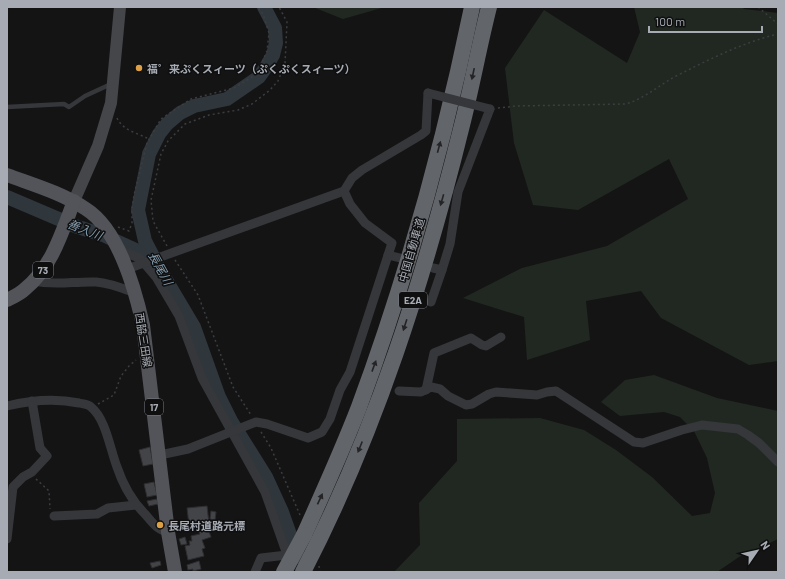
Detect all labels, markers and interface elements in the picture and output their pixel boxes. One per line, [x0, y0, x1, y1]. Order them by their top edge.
scale bar [649, 8, 762, 34]
text: 100 m [655, 14, 685, 28]
place label: 福゜来ぷくスィーツ（ぷくぷくスィーツ） [147, 62, 356, 75]
marker: 福゜来ぷくスィーツ（ぷくぷくスィーツ） [134, 63, 144, 73]
one-way arrow [470, 68, 476, 80]
one-way arrow [436, 141, 442, 153]
one-way arrow [439, 195, 445, 207]
water label: 善入川 [66, 216, 106, 243]
street label: 中国自動車道 [396, 216, 426, 284]
water label: 長尾川 [146, 249, 177, 289]
road number: 73 [33, 262, 53, 278]
road number: E2A [399, 292, 427, 308]
street label: 西脇三田線 [133, 312, 155, 368]
one-way arrow [402, 319, 408, 331]
one-way arrow [371, 359, 377, 371]
road number: 17 [145, 399, 163, 415]
one-way arrow [357, 441, 363, 453]
one-way arrow [317, 494, 323, 505]
place label: 長尾村道路元標 [168, 519, 245, 532]
marker: 長尾村道路元標 [155, 520, 165, 530]
north arrow [737, 531, 777, 571]
text: N [758, 538, 773, 552]

